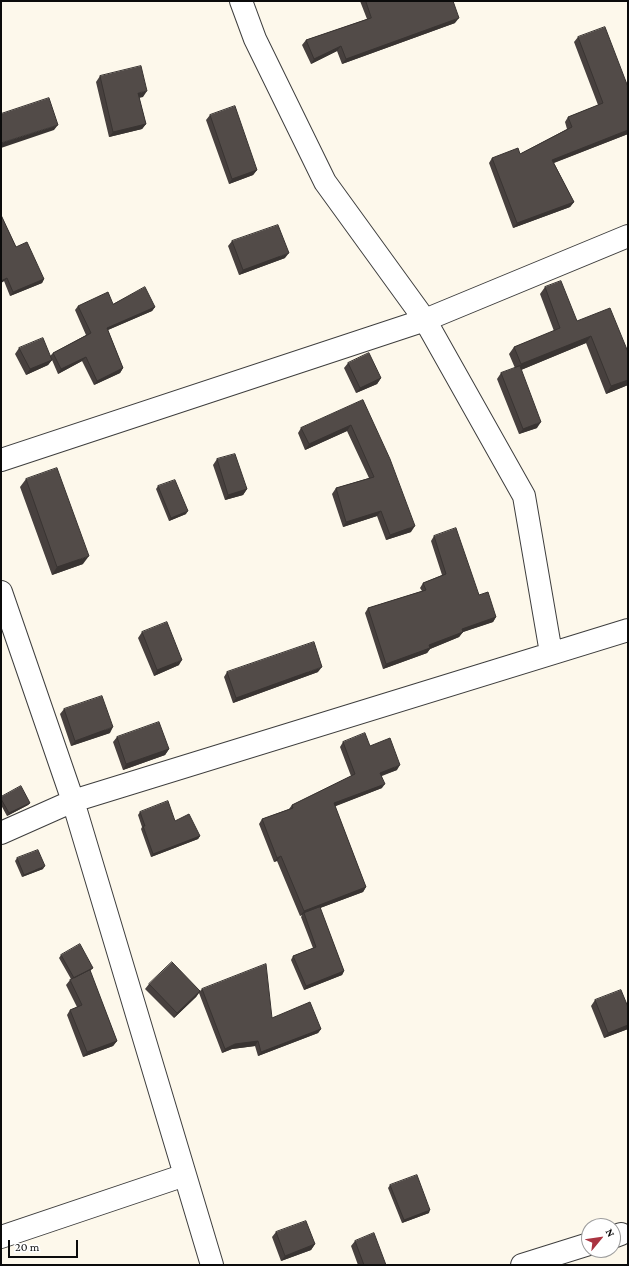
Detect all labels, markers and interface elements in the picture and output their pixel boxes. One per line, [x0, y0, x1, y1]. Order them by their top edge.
north arrow [581, 1218, 621, 1258]
text: N [604, 1226, 618, 1239]
scale bar [10, 1232, 80, 1258]
text: 20 m [15, 1240, 39, 1254]

